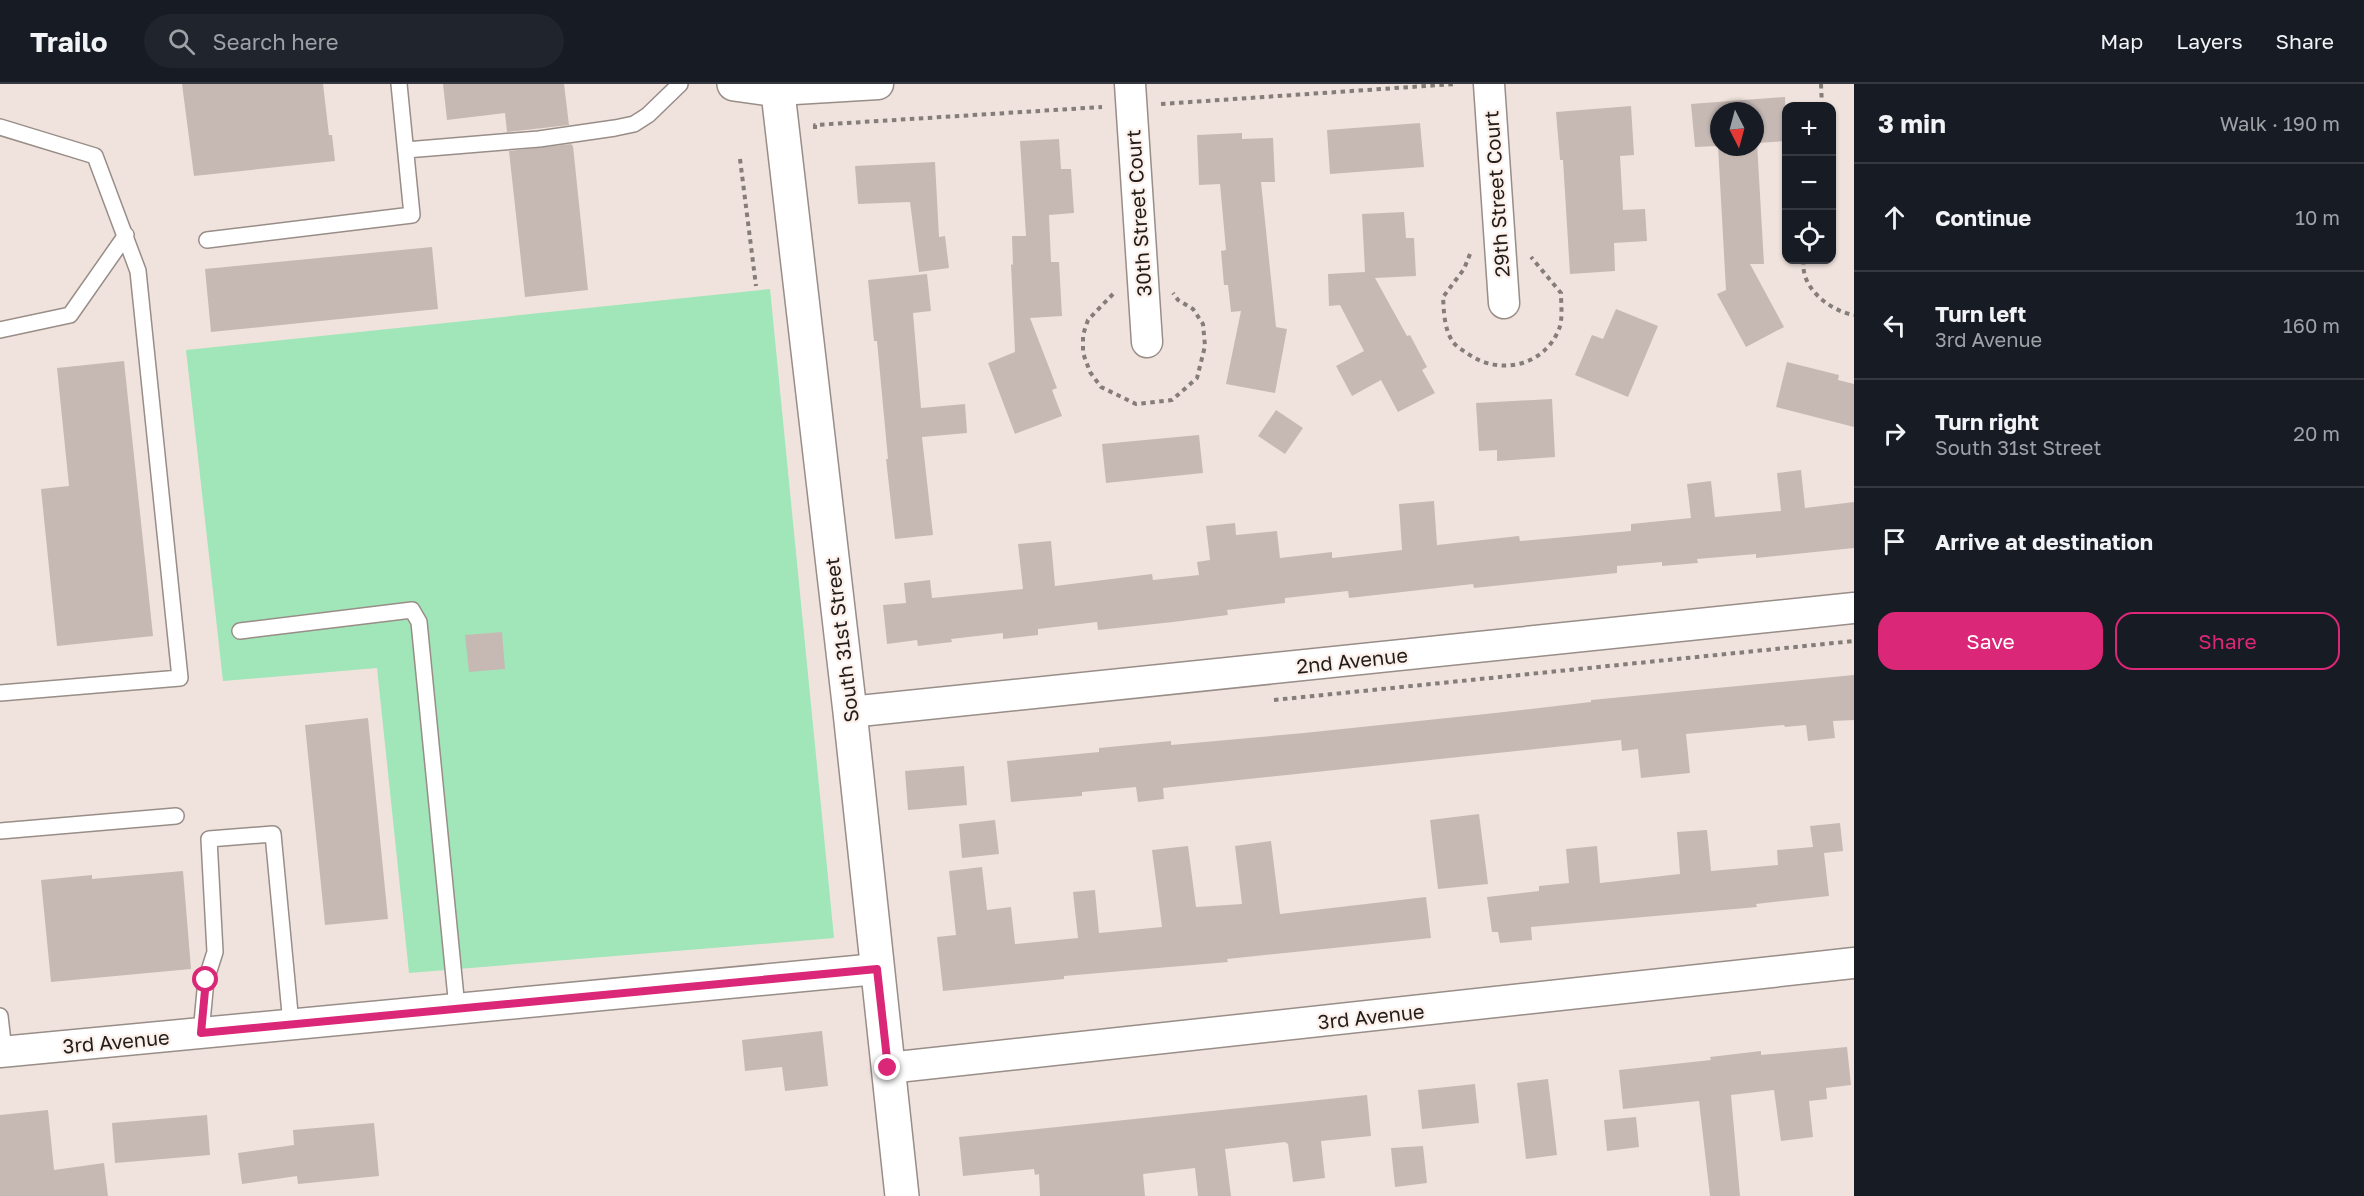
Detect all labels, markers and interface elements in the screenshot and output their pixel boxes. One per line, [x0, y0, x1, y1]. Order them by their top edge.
search box [144, 14, 564, 68]
text: Trailo [30, 25, 108, 58]
icon: search [165, 25, 198, 58]
text: Search here [213, 28, 339, 55]
text: Map [2100, 28, 2143, 54]
text: Layers [2176, 28, 2243, 54]
text: Share [2276, 28, 2334, 54]
north arrow [1710, 102, 1764, 156]
map controls [1782, 102, 1836, 264]
button: + [1782, 102, 1836, 156]
text: 3 min [1878, 108, 1946, 139]
street label: 29th Street Court [1478, 110, 1514, 278]
text: Walk · 190 m [2220, 111, 2340, 135]
street label: 30th Street Court [1120, 129, 1156, 297]
button: − [1782, 156, 1836, 210]
icon: ahead [1878, 201, 1911, 234]
text: Continue [1935, 204, 2031, 231]
text: 10 m [2295, 205, 2340, 229]
button: locate [1782, 210, 1836, 264]
text: Turn left [1935, 300, 2026, 327]
icon: left [1878, 309, 1911, 342]
text: 160 m [2283, 313, 2340, 337]
text: 3rd Avenue [1935, 327, 2042, 351]
text: Turn right [1935, 408, 2039, 435]
icon: right [1878, 417, 1911, 450]
text: 20 m [2293, 421, 2340, 445]
text: South 31st Street [1935, 435, 2101, 459]
icon: arrive [1878, 525, 1911, 558]
text: Arrive at destination [1935, 528, 2153, 555]
street label: South 31st Street [819, 556, 863, 724]
button: Save [1878, 612, 2103, 670]
button: Share [2115, 612, 2340, 670]
street label: 2nd Avenue [1295, 642, 1409, 678]
route start [192, 966, 218, 992]
street label: 3rd Avenue [1316, 998, 1426, 1034]
street label: 3rd Avenue [62, 1024, 170, 1058]
route end [874, 1054, 900, 1080]

